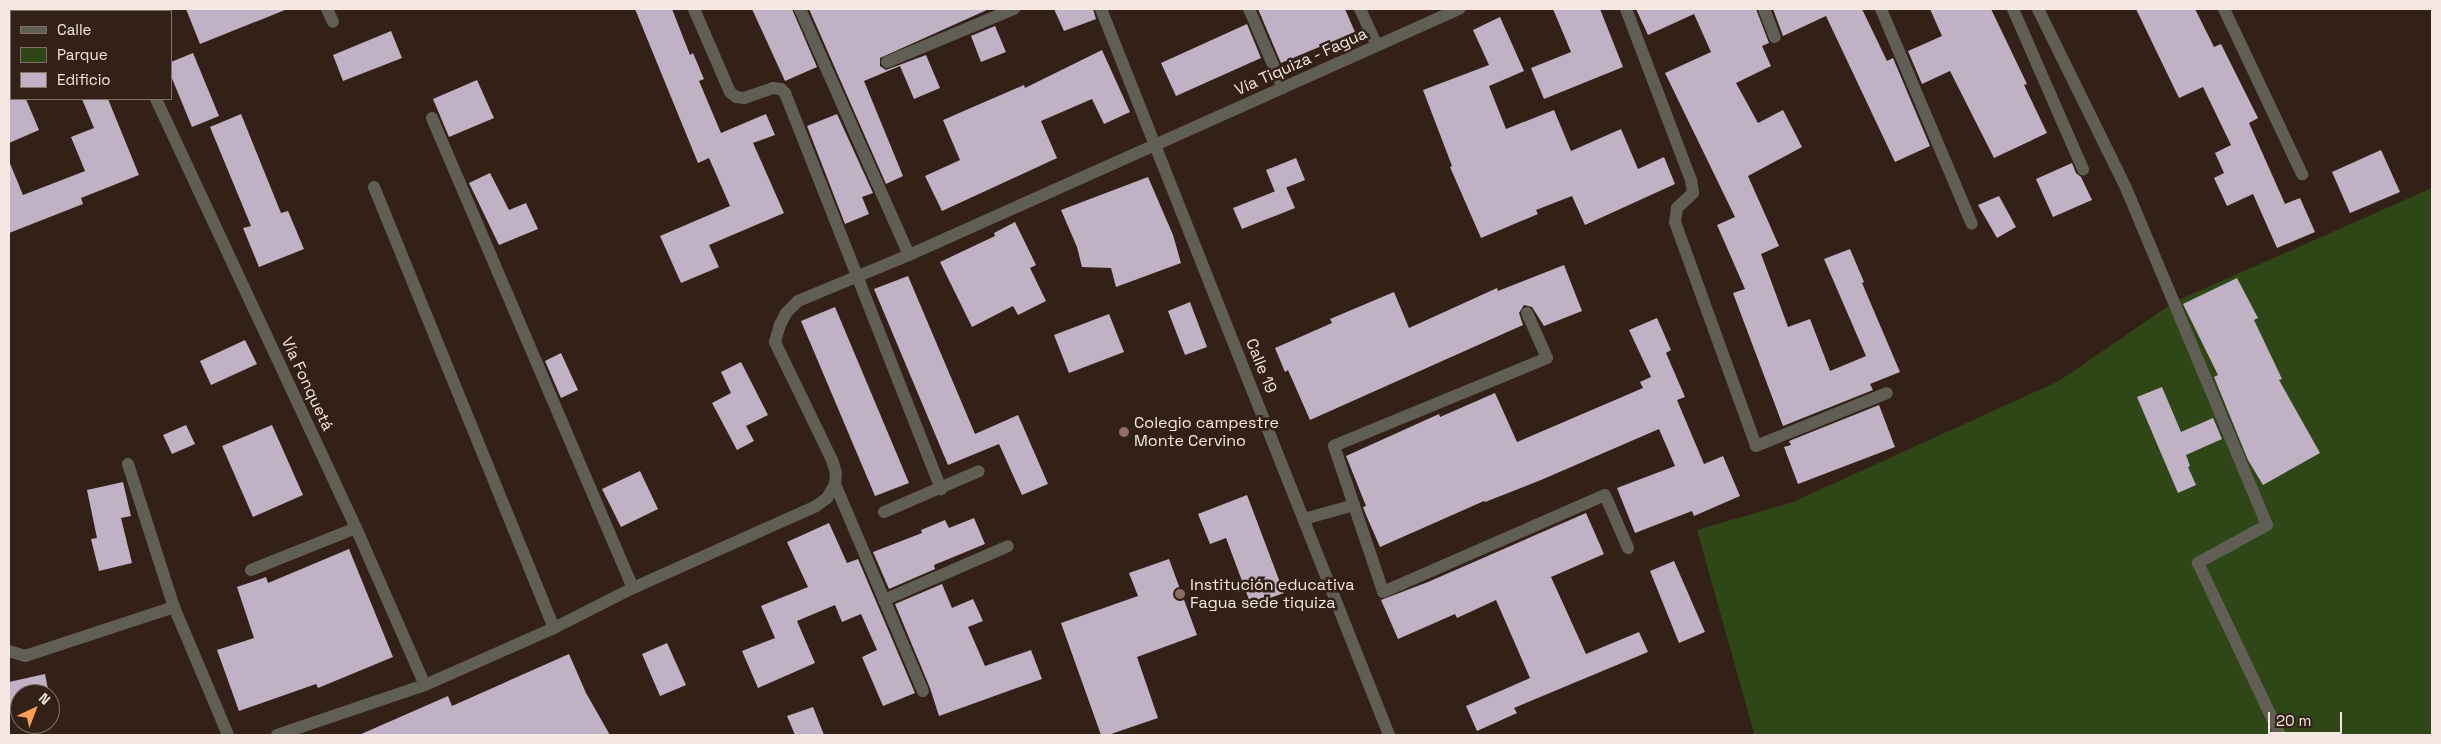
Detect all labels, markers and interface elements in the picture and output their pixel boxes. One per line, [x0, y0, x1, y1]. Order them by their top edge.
legend [10, 10, 172, 100]
text: Calle [57, 20, 92, 39]
street label: Vía Tiquiza - Fagua [1231, 24, 1371, 100]
text: Parque [57, 45, 108, 64]
text: Edificio [57, 70, 111, 89]
street label: Vía Fonquetá [277, 334, 337, 434]
street label: Calle 19 [1241, 336, 1281, 396]
place label: Colegio campestre Monte Cervino [1134, 413, 1279, 451]
marker: Colegio campestre Monte Cervino [1118, 426, 1130, 438]
place label: Institución educativa Fagua sede tiquiza [1190, 575, 1354, 613]
marker: Institución educativa Fagua sede tiquiza [1174, 588, 1186, 600]
north arrow [10, 684, 60, 734]
text: N [35, 689, 54, 709]
scale bar [2271, 702, 2345, 734]
text: 20 m [2276, 711, 2311, 730]

